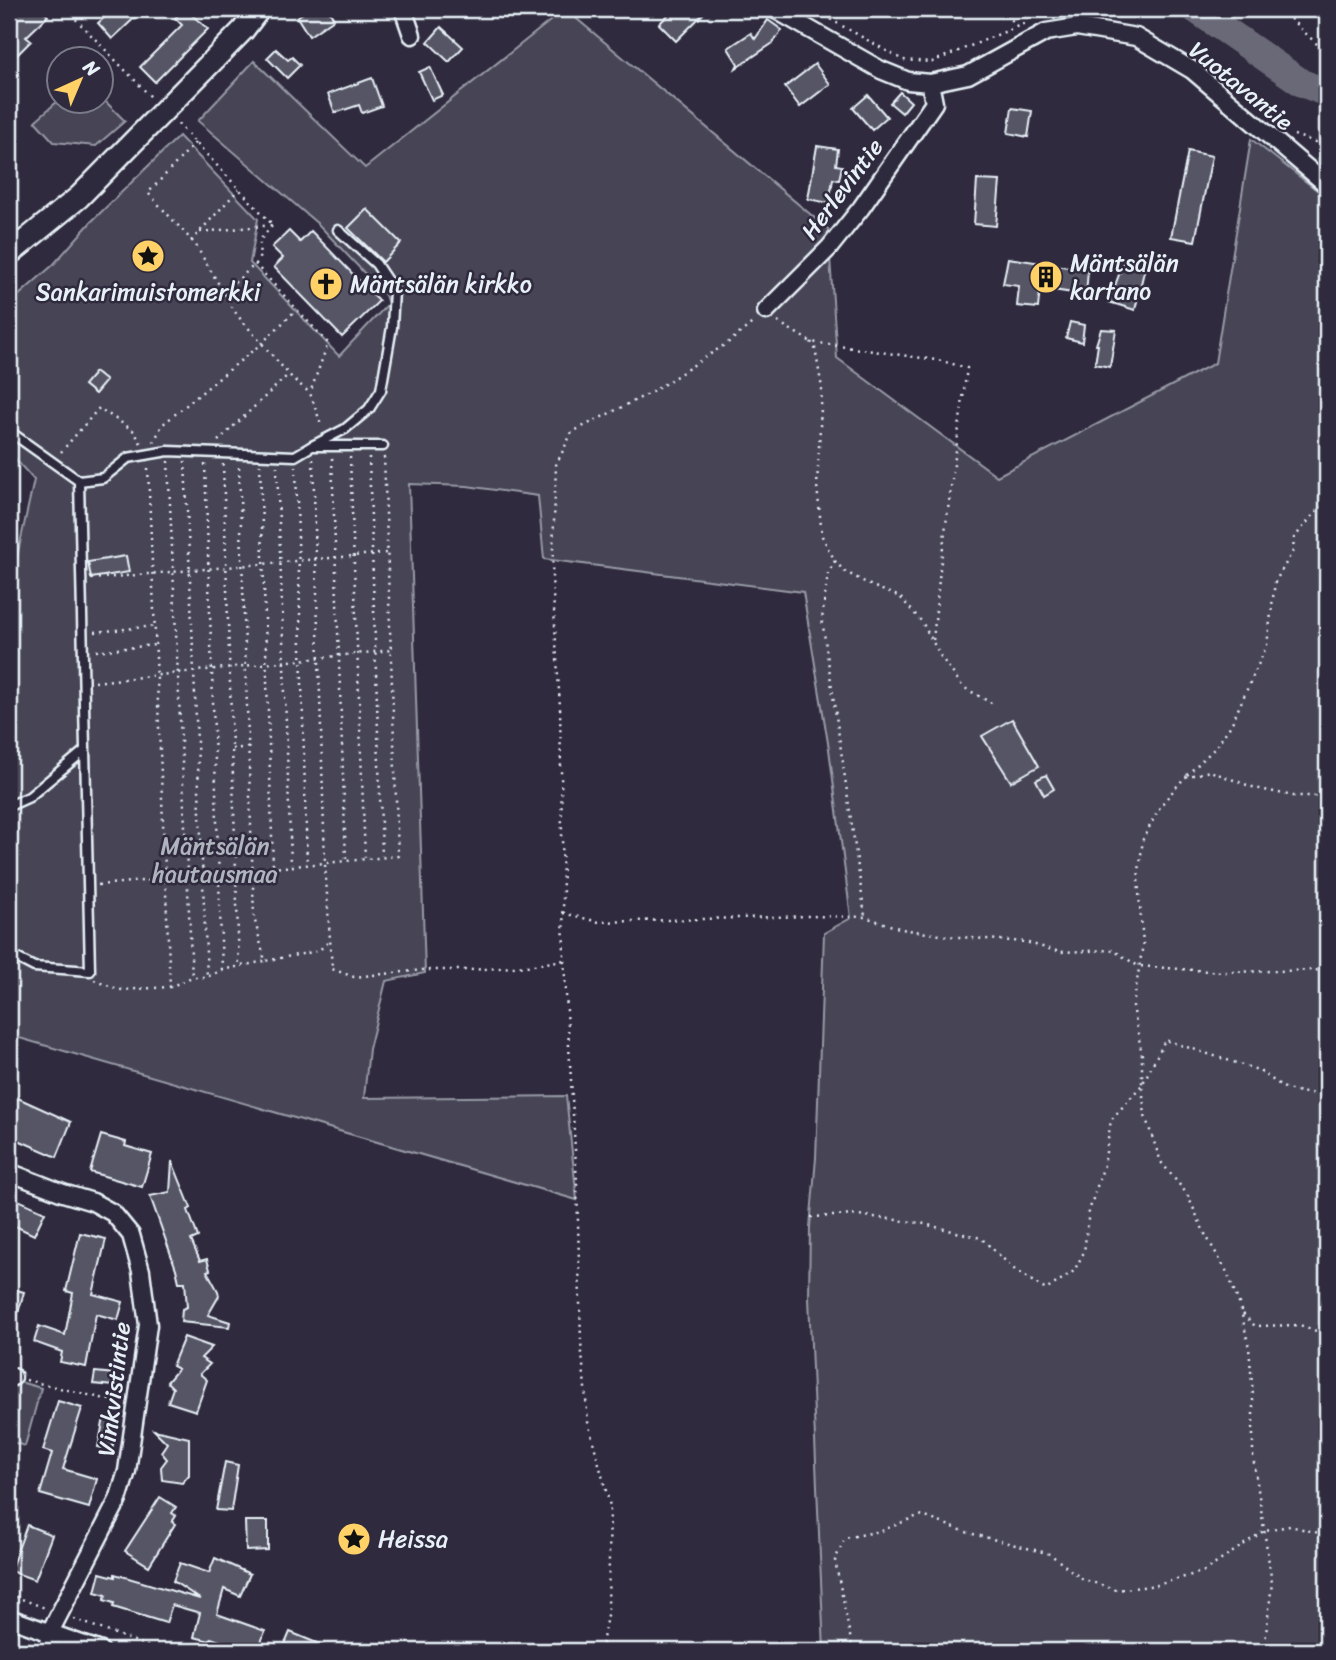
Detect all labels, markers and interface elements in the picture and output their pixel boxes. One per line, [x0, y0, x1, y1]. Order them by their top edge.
street label: Vuotavantie [1179, 30, 1303, 142]
north arrow [46, 46, 116, 116]
text: N [75, 51, 108, 85]
street label: Herlevintie [790, 129, 894, 249]
place icon: Sankarimuistomerkki [129, 237, 167, 275]
place label: Mäntsälän kartano [1070, 242, 1179, 312]
building icon: Mäntsälän kartano [1027, 258, 1065, 296]
place label: Mäntsälän kirkko [350, 263, 532, 305]
church icon: Mäntsälän kirkko [307, 265, 345, 303]
place label: Sankarimuistomerkki [36, 271, 262, 313]
park label: Mäntsälän hautausmaa [151, 825, 278, 895]
street label: Vinkvistintie [85, 1319, 143, 1459]
place label: Heissa [378, 1518, 448, 1560]
place icon: Heissa [335, 1520, 373, 1558]

